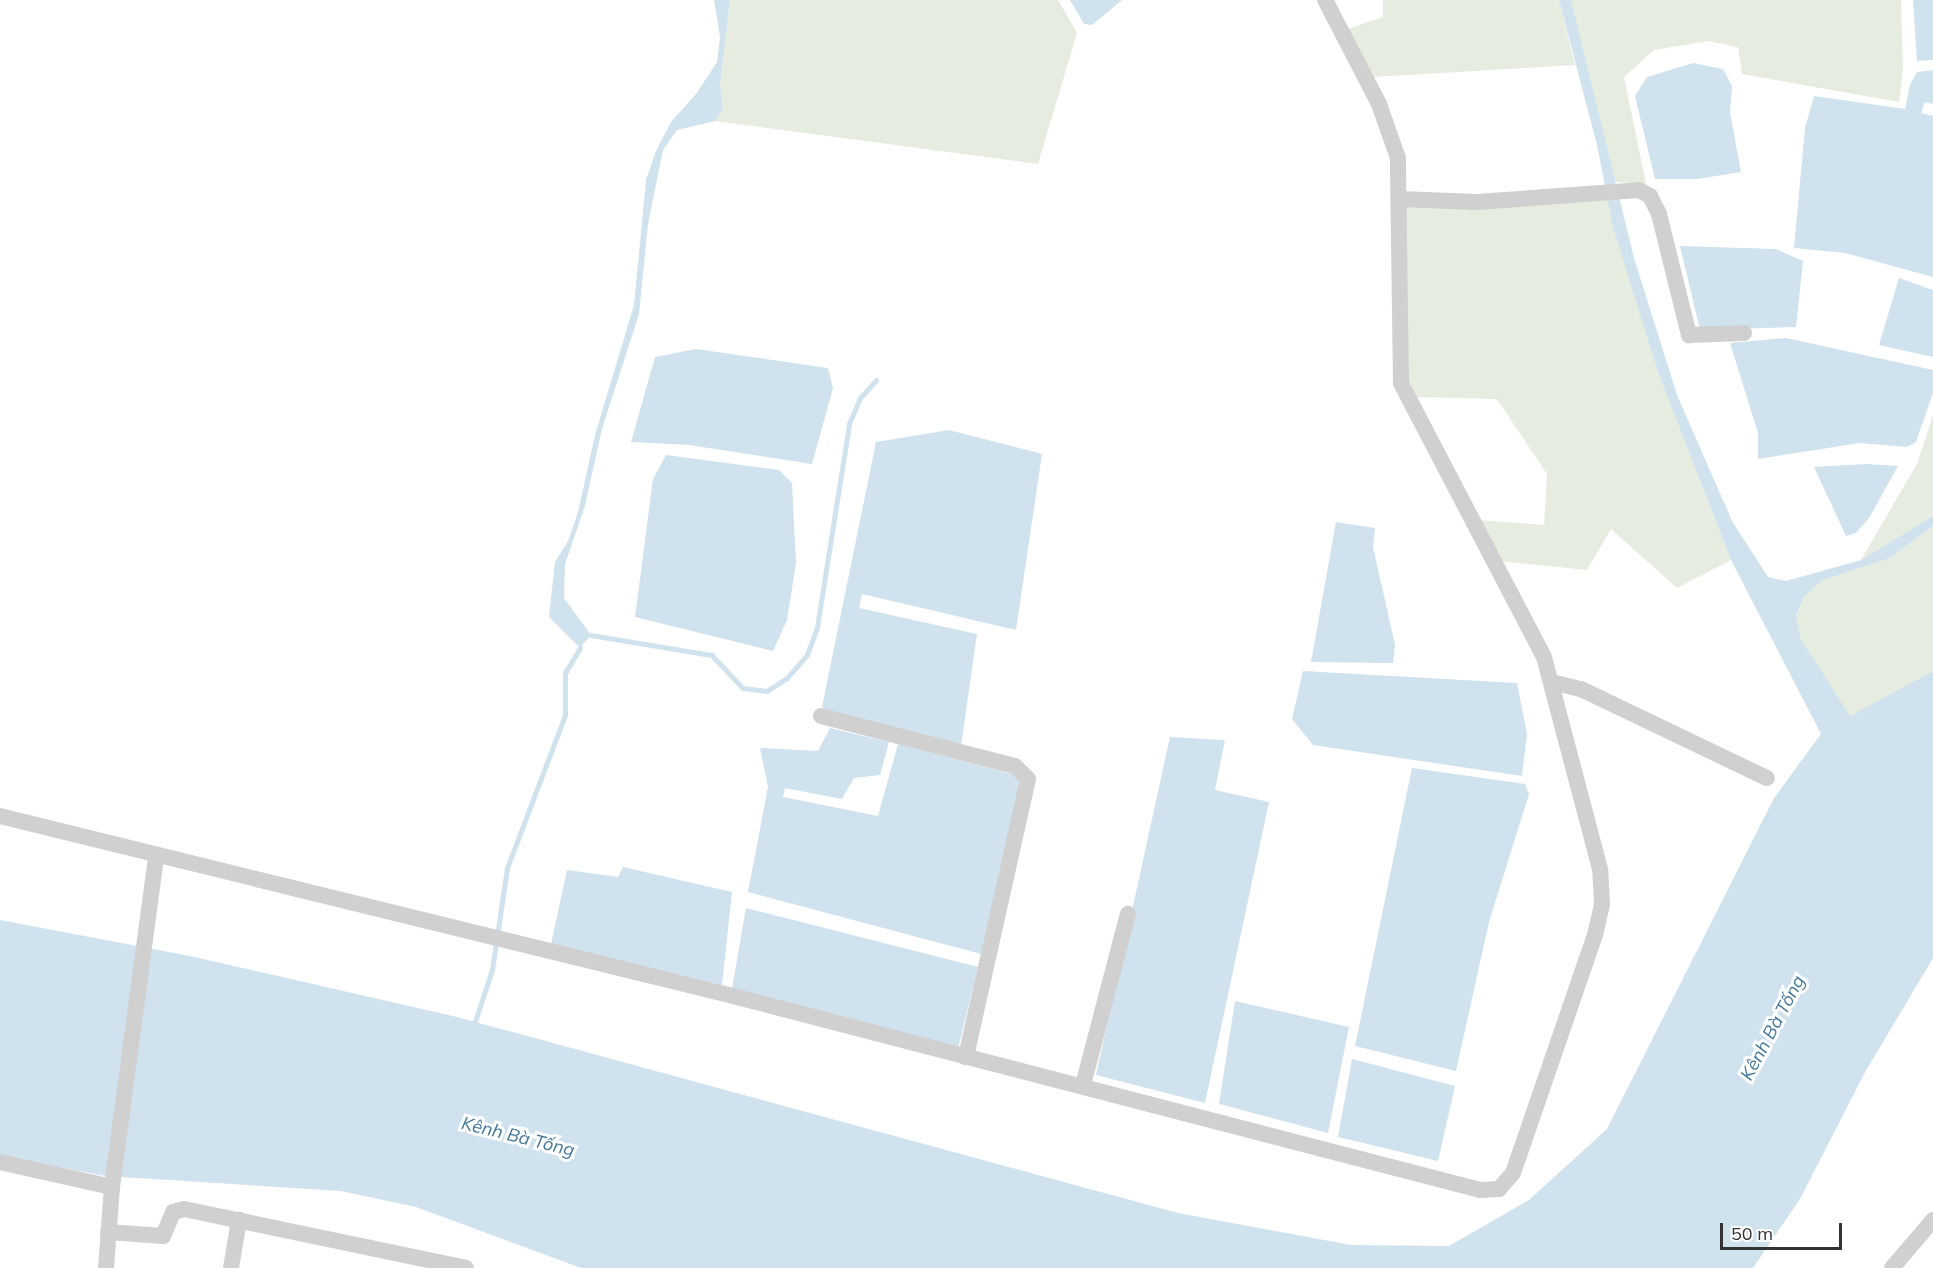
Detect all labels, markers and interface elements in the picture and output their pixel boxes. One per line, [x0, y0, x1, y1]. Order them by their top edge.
water label: Kênh Bà Tống [1736, 972, 1810, 1084]
water label: Kênh Bà Tống [459, 1113, 577, 1161]
scale bar [1723, 1211, 1844, 1249]
text: 50 m [1731, 1222, 1773, 1245]

